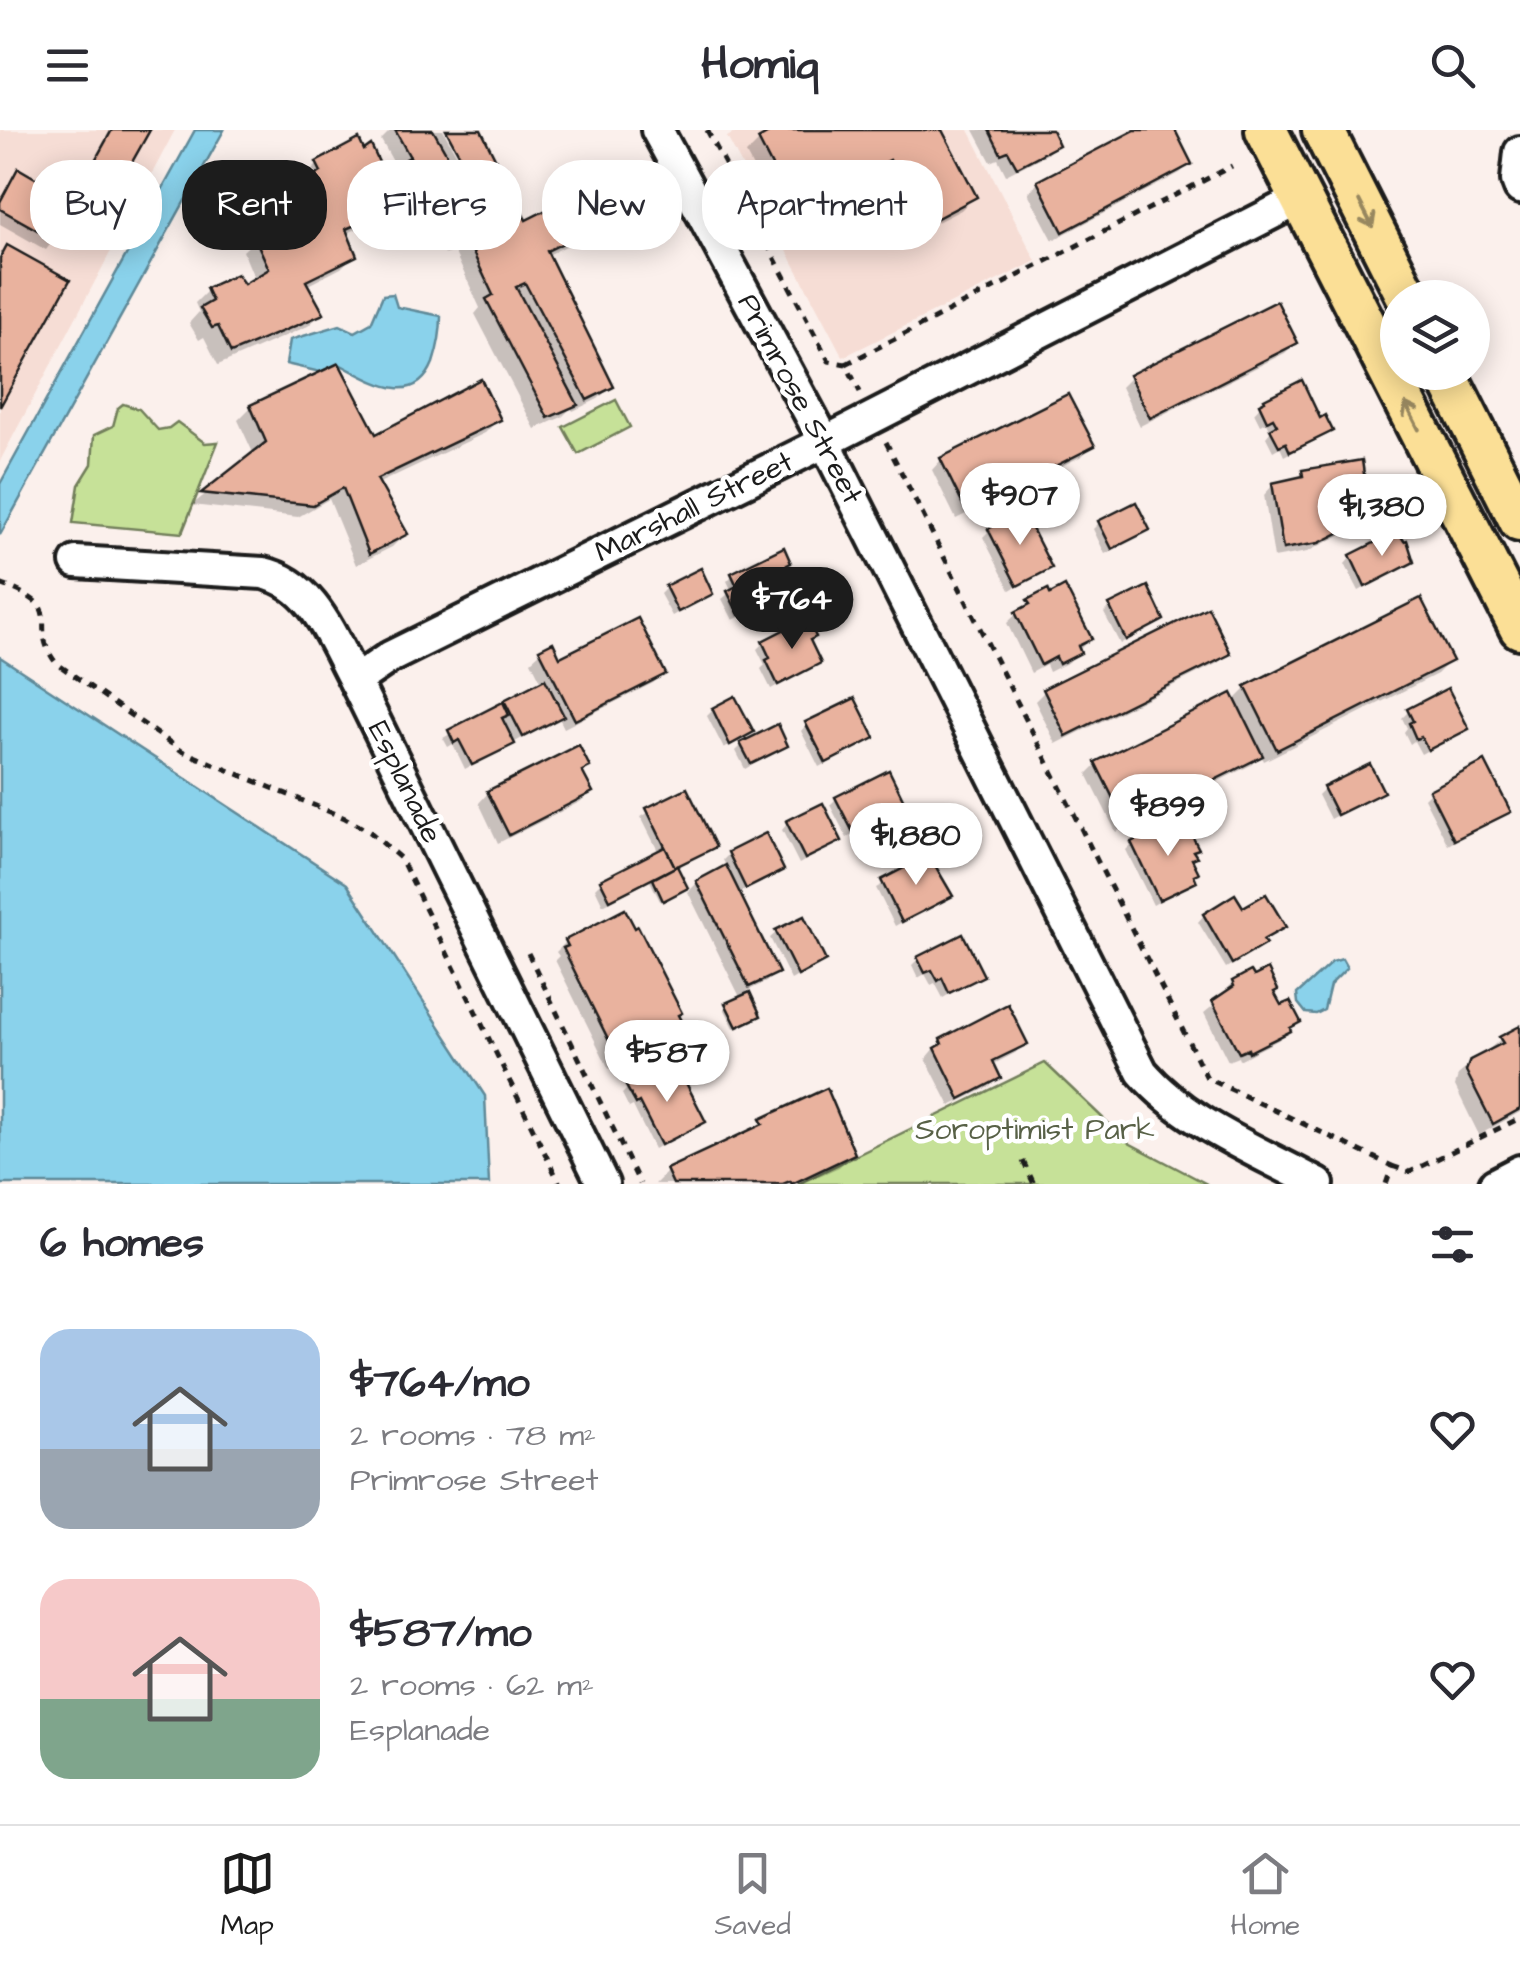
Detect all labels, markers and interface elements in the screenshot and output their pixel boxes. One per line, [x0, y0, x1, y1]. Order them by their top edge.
text: Homiq [701, 34, 819, 96]
icon: menu [40, 38, 95, 93]
icon: search [1425, 38, 1480, 93]
chip: Buy [30, 160, 162, 250]
chip: Rent [182, 160, 327, 250]
chip: Filters [347, 160, 522, 250]
chip: New [542, 160, 682, 250]
chip: Apartment [702, 160, 943, 250]
one-way arrow [1357, 198, 1376, 228]
map controls [1380, 280, 1490, 390]
button: layers [1380, 280, 1490, 390]
street label: Primrose Street [727, 286, 873, 512]
one-way arrow [1402, 402, 1421, 432]
street label: Marshall Street [588, 441, 800, 573]
pin: $907 [961, 463, 1079, 548]
text: $907 [982, 473, 1058, 518]
pin: $1,380 [1301, 474, 1463, 559]
text: $1,380 [1340, 484, 1424, 529]
pin: $764 [733, 567, 851, 652]
text: $764 [752, 577, 832, 622]
street label: Esplanade [357, 714, 453, 850]
pin: $899 [1109, 774, 1227, 859]
text: $899 [1131, 784, 1206, 829]
pin: $1,880 [835, 803, 997, 888]
text: $1,880 [871, 813, 961, 858]
pin: $587 [608, 1020, 726, 1105]
text: $587 [627, 1030, 707, 1075]
park label: Soroptimist Park [915, 1109, 1155, 1151]
text: 6 homes [40, 1215, 204, 1273]
icon: filters [1425, 1217, 1480, 1272]
text: $764/mo [350, 1355, 530, 1413]
icon: home [120, 1369, 240, 1489]
icon: heart [1425, 1402, 1480, 1457]
text: 2 rooms · 78 m² [350, 1413, 596, 1458]
text: Primrose Street [350, 1458, 598, 1503]
text: $587/mo [350, 1605, 532, 1663]
icon: home [120, 1619, 240, 1739]
icon: heart [1425, 1652, 1480, 1707]
text: 2 rooms · 62 m² [350, 1663, 594, 1708]
text: Esplanade [350, 1708, 490, 1753]
tab: Map [220, 1846, 275, 1945]
tab: Saved [715, 1846, 791, 1945]
tab: Home [1230, 1846, 1300, 1945]

